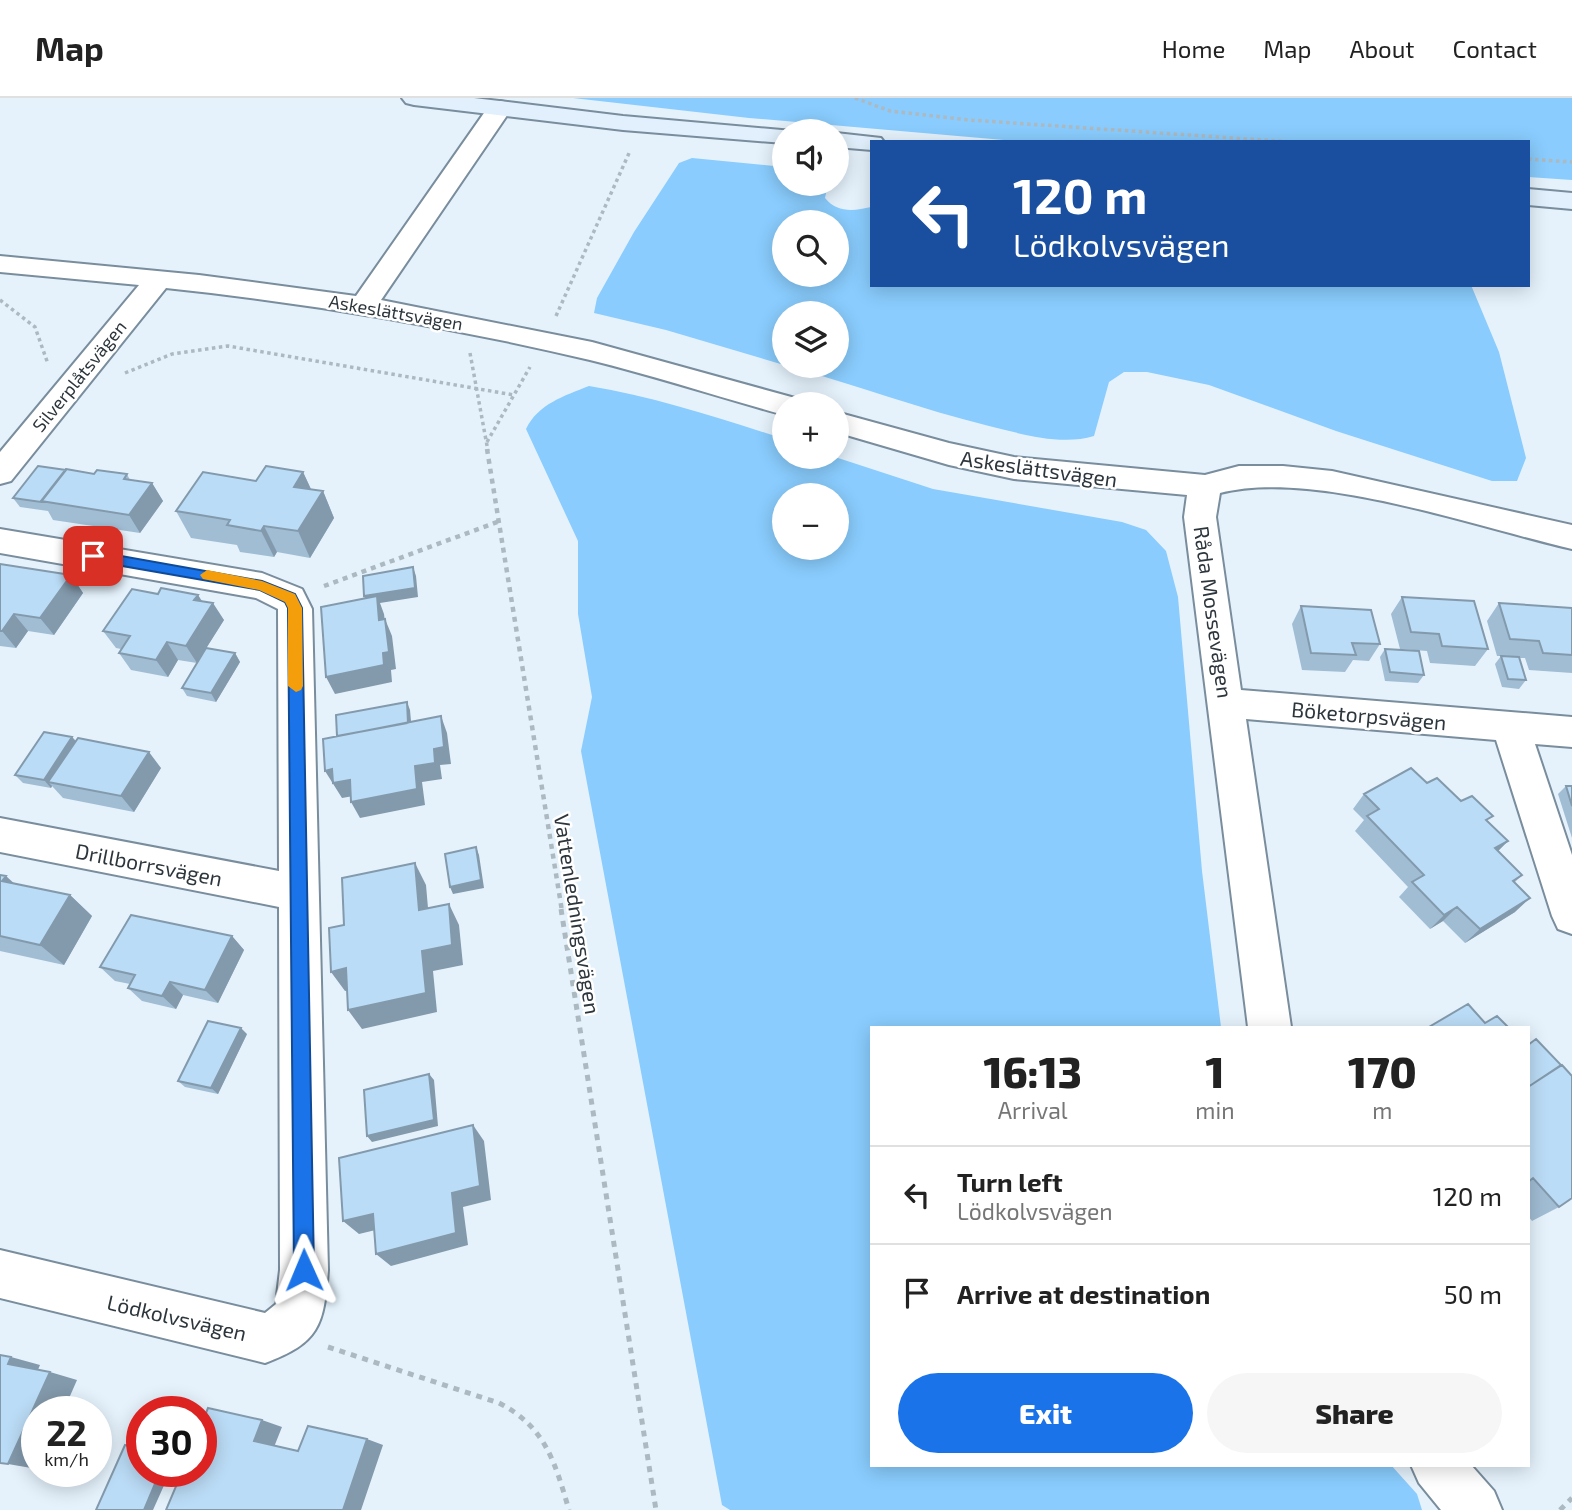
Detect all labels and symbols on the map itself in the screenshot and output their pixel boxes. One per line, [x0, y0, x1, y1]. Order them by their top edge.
street label: Askeslättsvägen [327, 289, 465, 335]
street label: Silverplåtsvägen [27, 316, 131, 436]
street label: Askeslättsvägen [959, 445, 1119, 491]
street label: Råda Mossevägen [1190, 524, 1238, 700]
pin [63, 526, 123, 586]
street label: Böketorpsvägen [1291, 696, 1447, 734]
street label: Vattenledningsvägen [550, 812, 606, 1016]
street label: Drillborrsvägen [73, 838, 225, 890]
position arrow [267, 1233, 341, 1307]
street label: Lödkolvsvägen [105, 1289, 249, 1345]
speed limit sign: 30 [126, 1396, 217, 1487]

